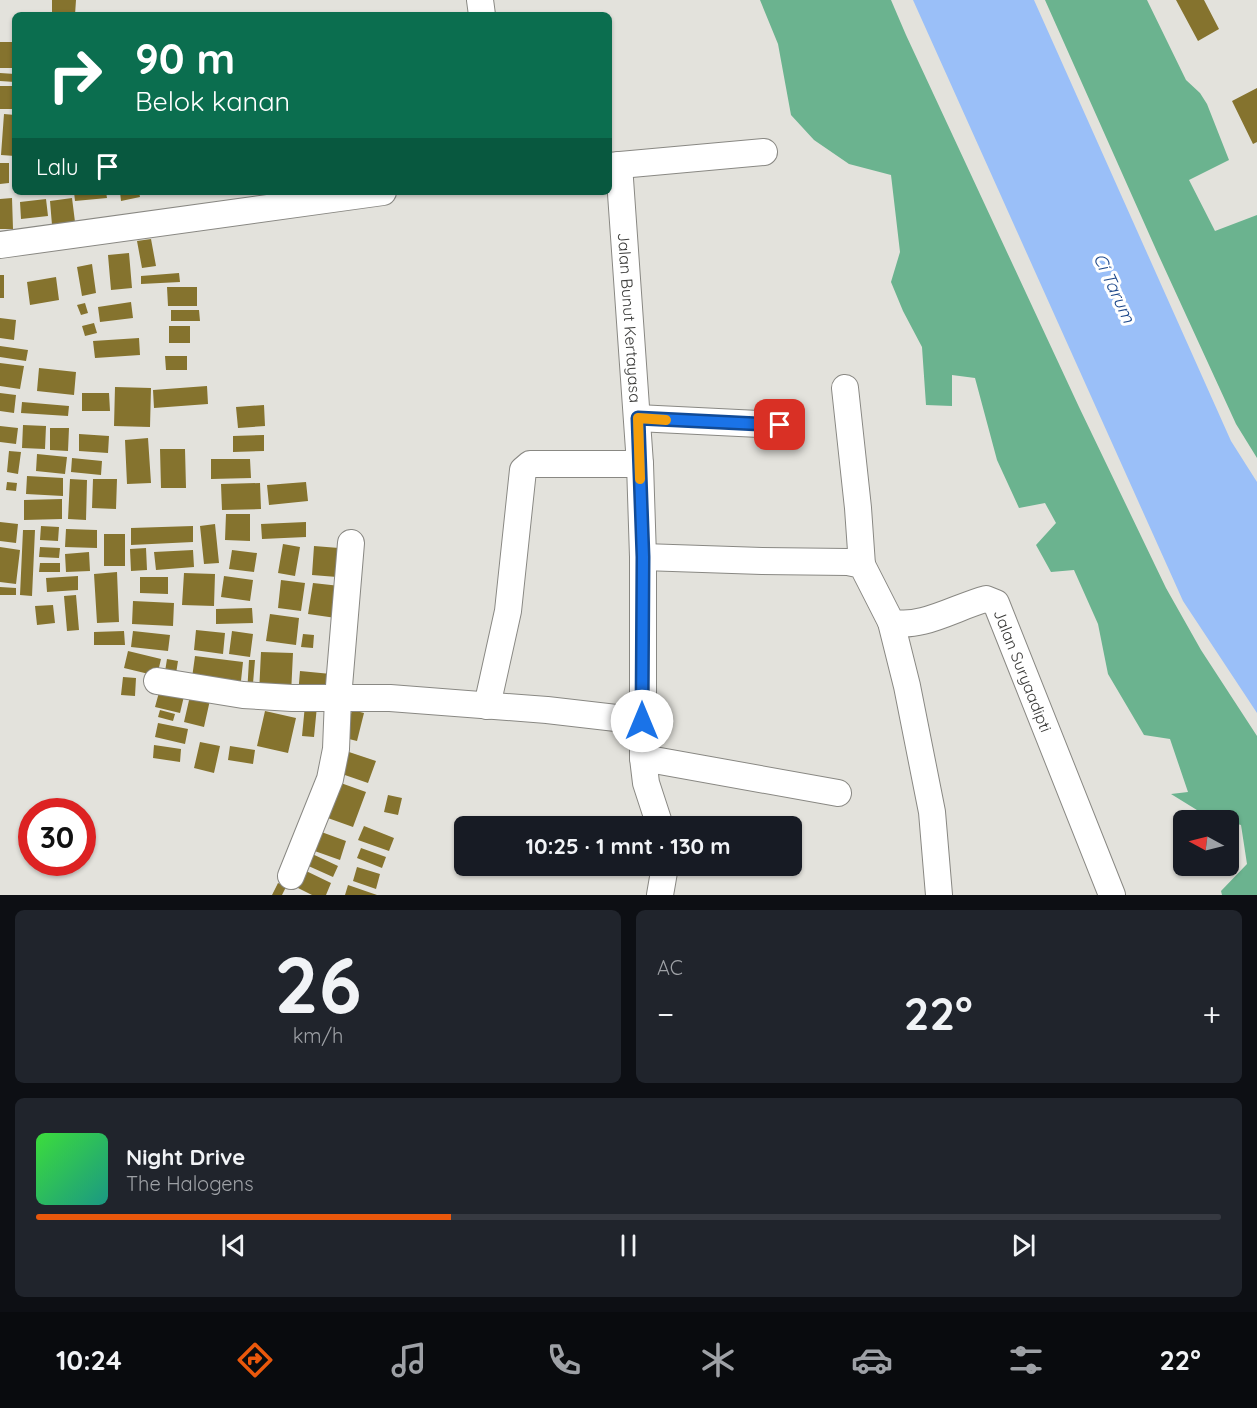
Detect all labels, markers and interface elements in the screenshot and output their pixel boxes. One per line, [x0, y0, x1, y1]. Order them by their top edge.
text: 90 m [135, 32, 235, 85]
icon: right [36, 36, 114, 114]
text: Belok kanan [135, 84, 290, 118]
icon: arrive [91, 150, 124, 183]
text: Lalu [36, 153, 79, 181]
street label: Jalan Bunut Kertayasa [614, 232, 646, 403]
water label: Ci Tarum [1088, 249, 1141, 327]
pin [754, 399, 805, 450]
icon: arrive [763, 408, 796, 441]
street label: Jalan Suryaadipti [989, 606, 1056, 735]
position arrow [610, 689, 674, 753]
speed limit sign: 30 [18, 798, 96, 876]
north arrow [1173, 810, 1239, 876]
map controls [1173, 810, 1239, 876]
text: 10:25 · 1 mnt · 130 m [525, 832, 731, 860]
text: 26 [274, 935, 362, 1033]
text: AC [657, 955, 683, 980]
text: 22° [904, 985, 973, 1041]
text: − [657, 993, 674, 1034]
text: + [1202, 993, 1221, 1034]
text: km/h [293, 1023, 343, 1048]
text: Night Drive [126, 1143, 245, 1171]
text: The Halogens [126, 1171, 254, 1196]
icon: previous [217, 1229, 250, 1262]
icon: pause [612, 1229, 645, 1262]
icon: next [1007, 1229, 1040, 1262]
icon: directions [234, 1339, 276, 1381]
icon: music [388, 1339, 430, 1381]
icon: phone [543, 1339, 585, 1381]
icon: climate [697, 1339, 739, 1381]
icon: car [851, 1339, 893, 1381]
icon: filters [1005, 1339, 1047, 1381]
text: 10:24 [56, 1343, 122, 1377]
text: 22° [1159, 1343, 1201, 1377]

